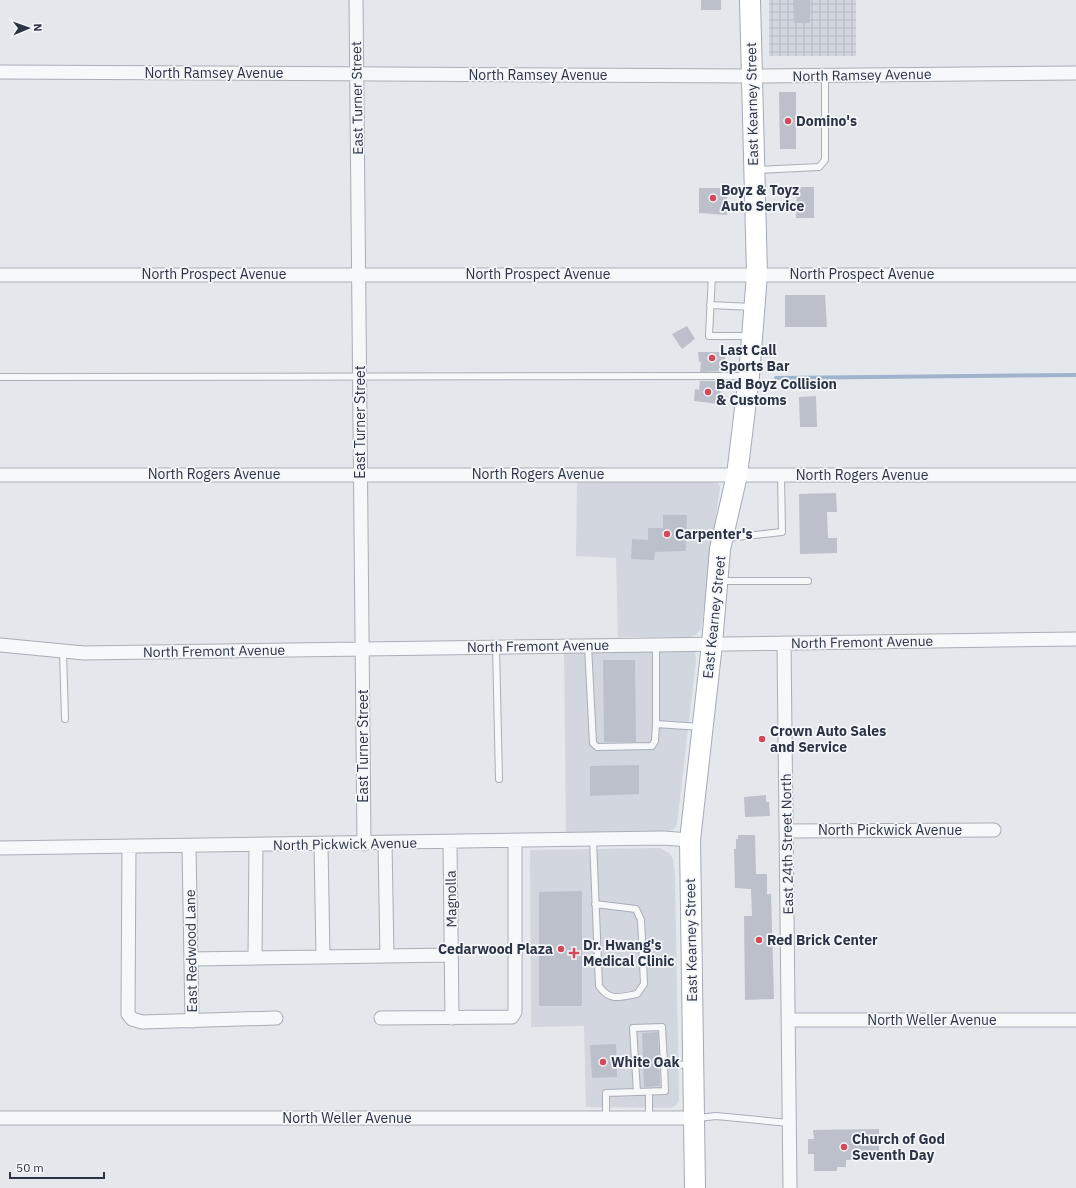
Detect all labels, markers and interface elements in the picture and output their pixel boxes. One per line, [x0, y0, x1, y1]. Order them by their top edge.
north arrow [8, 8, 48, 48]
text: N [31, 23, 45, 32]
street label: East Turner Street [347, 41, 367, 155]
street label: East Kearney Street [742, 42, 762, 166]
street label: North Ramsey Avenue [144, 64, 284, 82]
street label: North Ramsey Avenue [792, 65, 932, 85]
street label: North Ramsey Avenue [468, 66, 608, 84]
place label: Domino's [796, 112, 857, 130]
marker: Domino's [783, 116, 793, 126]
place label: Boyz & Toyz Auto Service [721, 181, 805, 215]
marker: Boyz & Toyz Auto Service [708, 193, 718, 203]
street label: North Prospect Avenue [142, 265, 287, 283]
street label: North Prospect Avenue [466, 265, 611, 283]
street label: North Prospect Avenue [790, 265, 935, 283]
place label: Last Call Sports Bar [720, 341, 790, 375]
marker: Last Call Sports Bar [707, 353, 717, 363]
street label: East Turner Street [351, 365, 369, 479]
place label: Bad Boyz Collision & Customs [716, 375, 837, 409]
marker: Bad Boyz Collision & Customs [703, 387, 713, 397]
street label: North Rogers Avenue [148, 465, 281, 483]
street label: North Rogers Avenue [472, 465, 605, 483]
street label: North Rogers Avenue [796, 466, 929, 484]
place label: Carpenter's [675, 525, 753, 543]
marker: Carpenter's [662, 529, 672, 539]
street label: East Kearney Street [699, 554, 729, 679]
street label: North Fremont Avenue [791, 632, 934, 652]
street label: North Fremont Avenue [467, 636, 610, 656]
street label: North Fremont Avenue [143, 641, 286, 661]
street label: East Turner Street [354, 689, 372, 803]
place label: Crown Auto Sales and Service [770, 722, 886, 756]
marker: Crown Auto Sales and Service [757, 734, 767, 744]
street label: East 24th Street North [777, 773, 797, 915]
street label: North Pickwick Avenue [818, 821, 962, 839]
street label: North Pickwick Avenue [273, 834, 418, 854]
street label: Magnolla [441, 870, 460, 928]
street label: East Kearney Street [681, 878, 701, 1002]
street label: East Redwood Lane [181, 889, 201, 1013]
place label: Red Brick Center [767, 931, 878, 949]
marker: Red Brick Center [754, 935, 764, 945]
place label: Dr. Hwang's Medical Clinic [583, 936, 675, 970]
place label: Cedarwood Plaza [438, 940, 553, 958]
marker: Cedarwood Plaza [556, 944, 566, 954]
marker: Dr. Hwang's Medical Clinic [568, 947, 580, 959]
street label: North Weller Avenue [867, 1011, 997, 1029]
place label: White Oak [611, 1053, 680, 1071]
marker: White Oak [598, 1057, 608, 1067]
street label: North Weller Avenue [282, 1109, 412, 1127]
place label: Church of God Seventh Day [852, 1130, 945, 1164]
marker: Church of God Seventh Day [839, 1142, 849, 1152]
scale bar [10, 1154, 104, 1180]
text: 50 m [16, 1160, 44, 1175]

